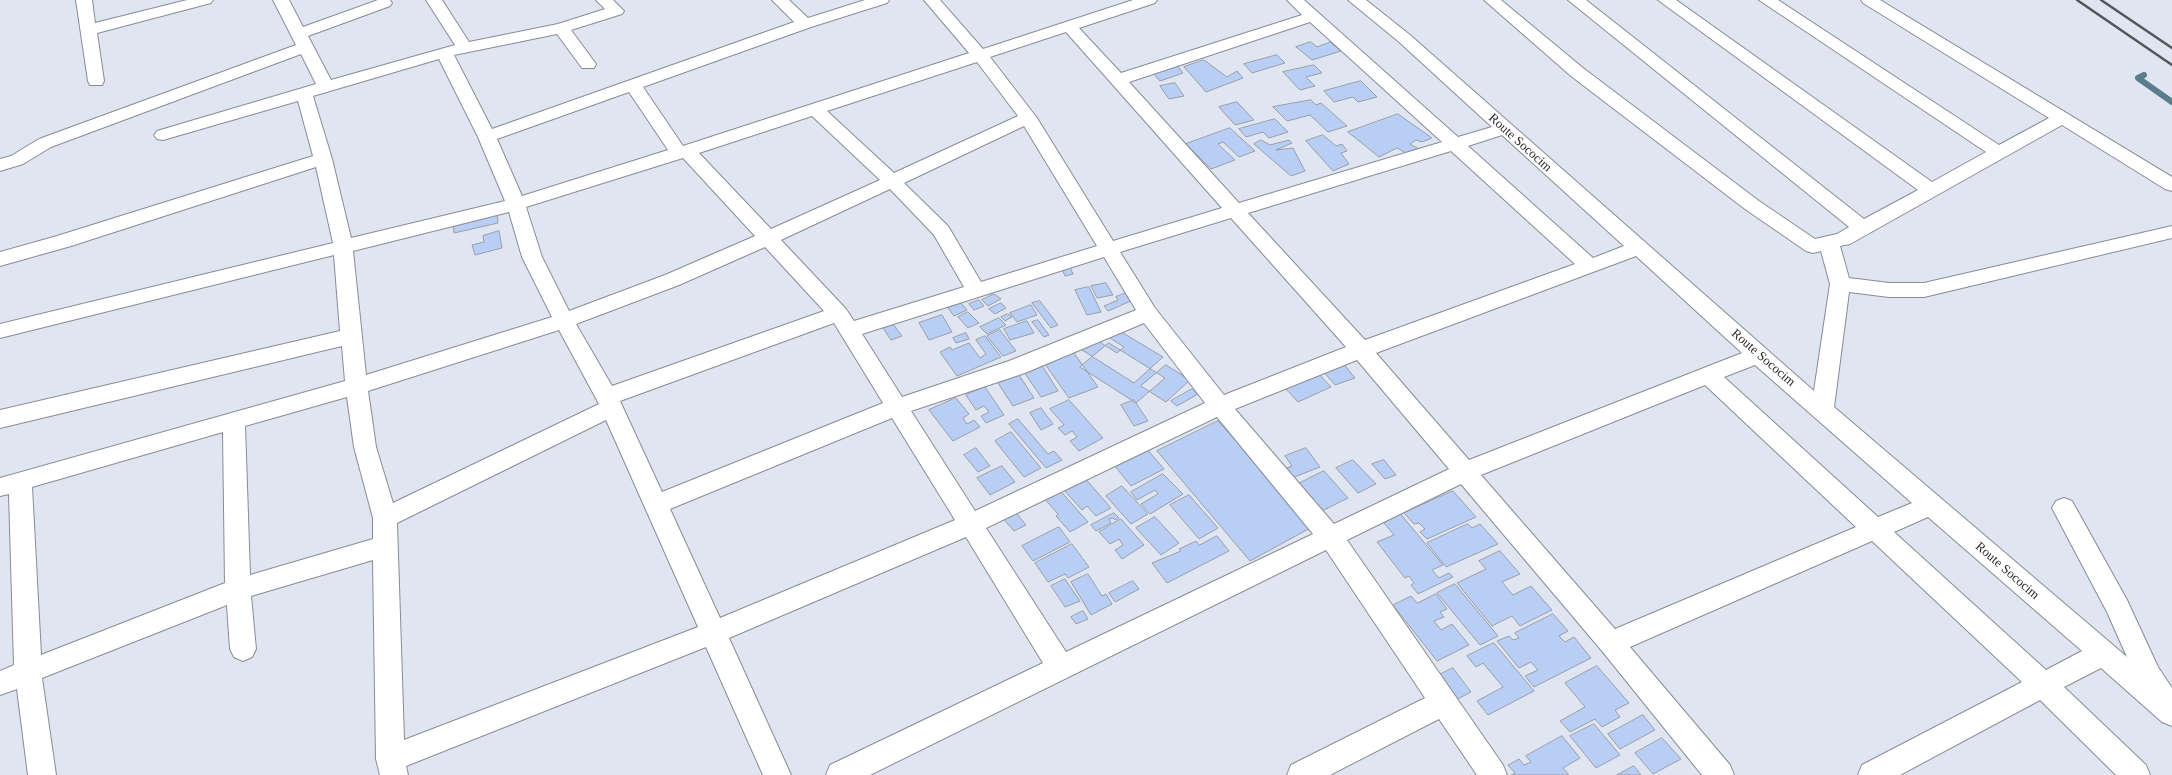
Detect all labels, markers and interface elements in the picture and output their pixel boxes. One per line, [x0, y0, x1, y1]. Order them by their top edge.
street label: Route Sococim [1485, 111, 1555, 175]
street label: Route Sococim [1728, 326, 1798, 390]
street label: Route Sococim [1972, 539, 2042, 603]

